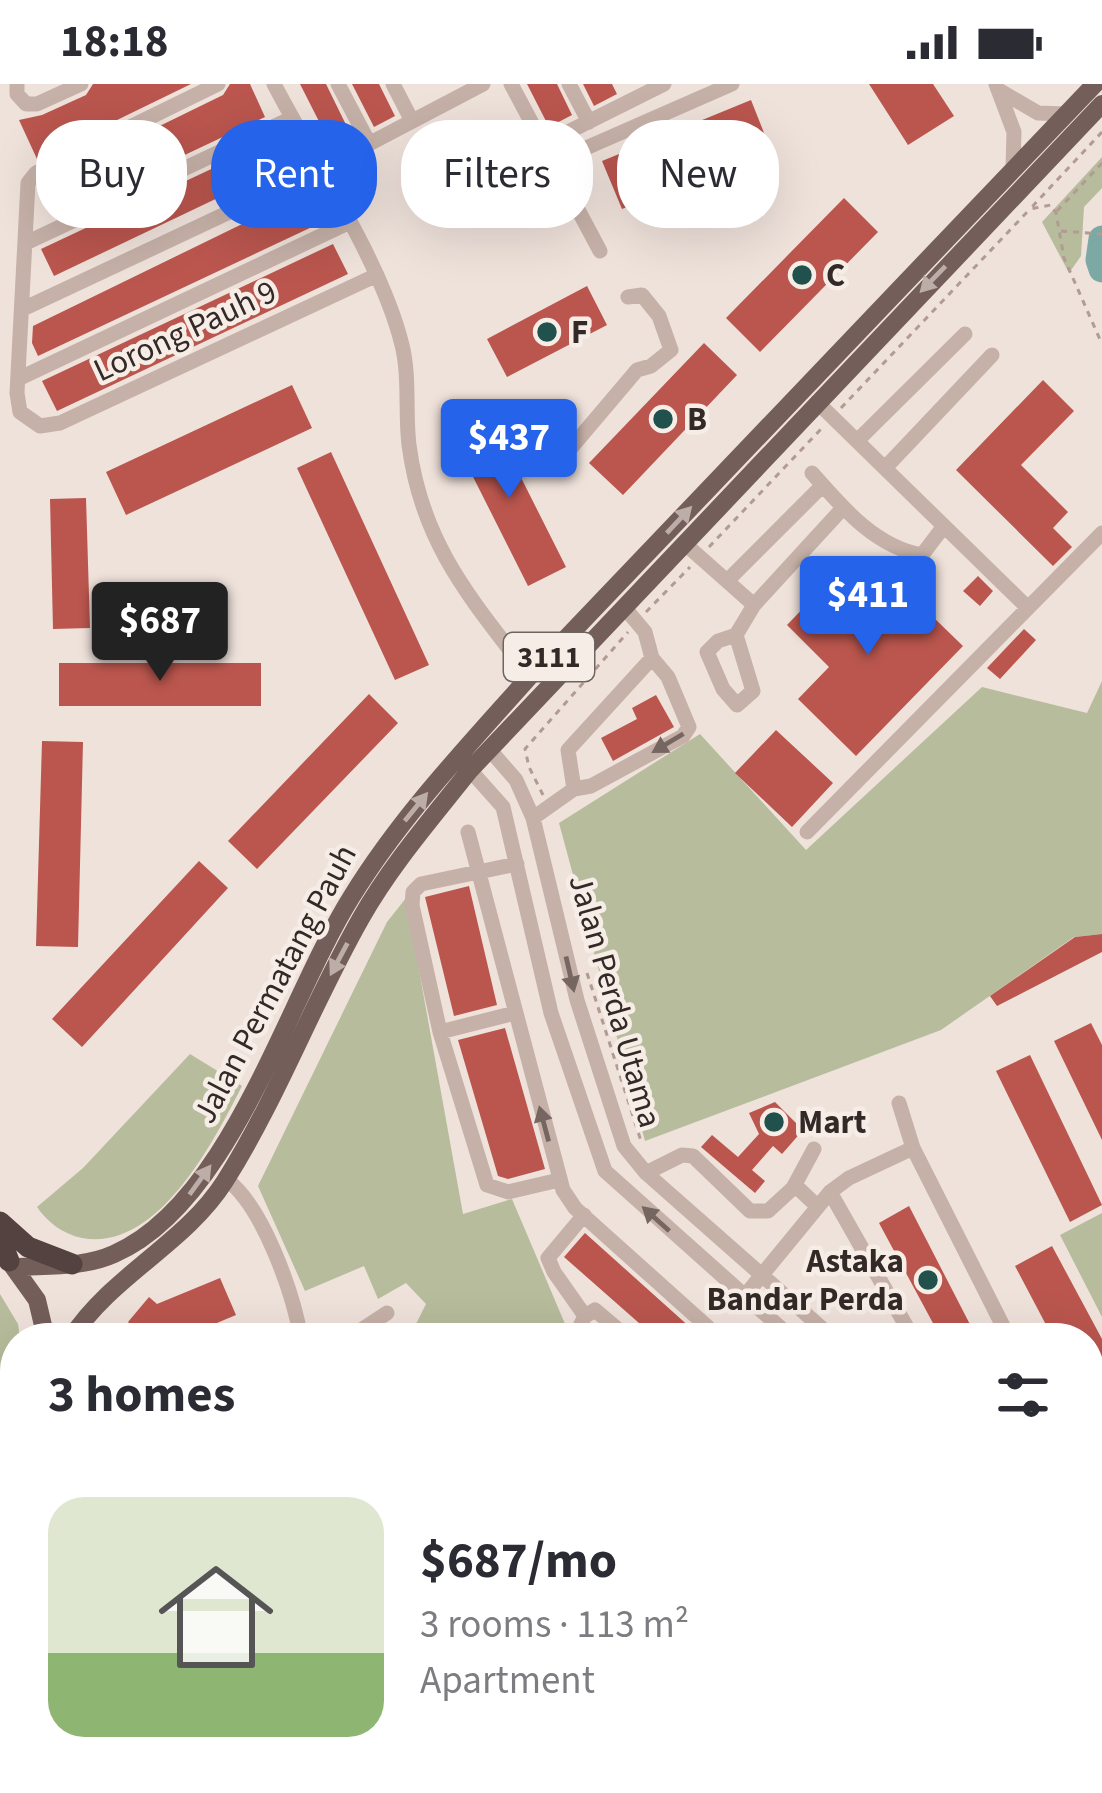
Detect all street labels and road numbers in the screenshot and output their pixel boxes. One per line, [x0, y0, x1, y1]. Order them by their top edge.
street label: Lorong Pauh 9 [86, 268, 284, 394]
road number: 3111 [504, 633, 594, 681]
street label: Jalan Permatang Pauh [182, 836, 368, 1132]
street label: Jalan Perda Utama [556, 869, 674, 1133]

